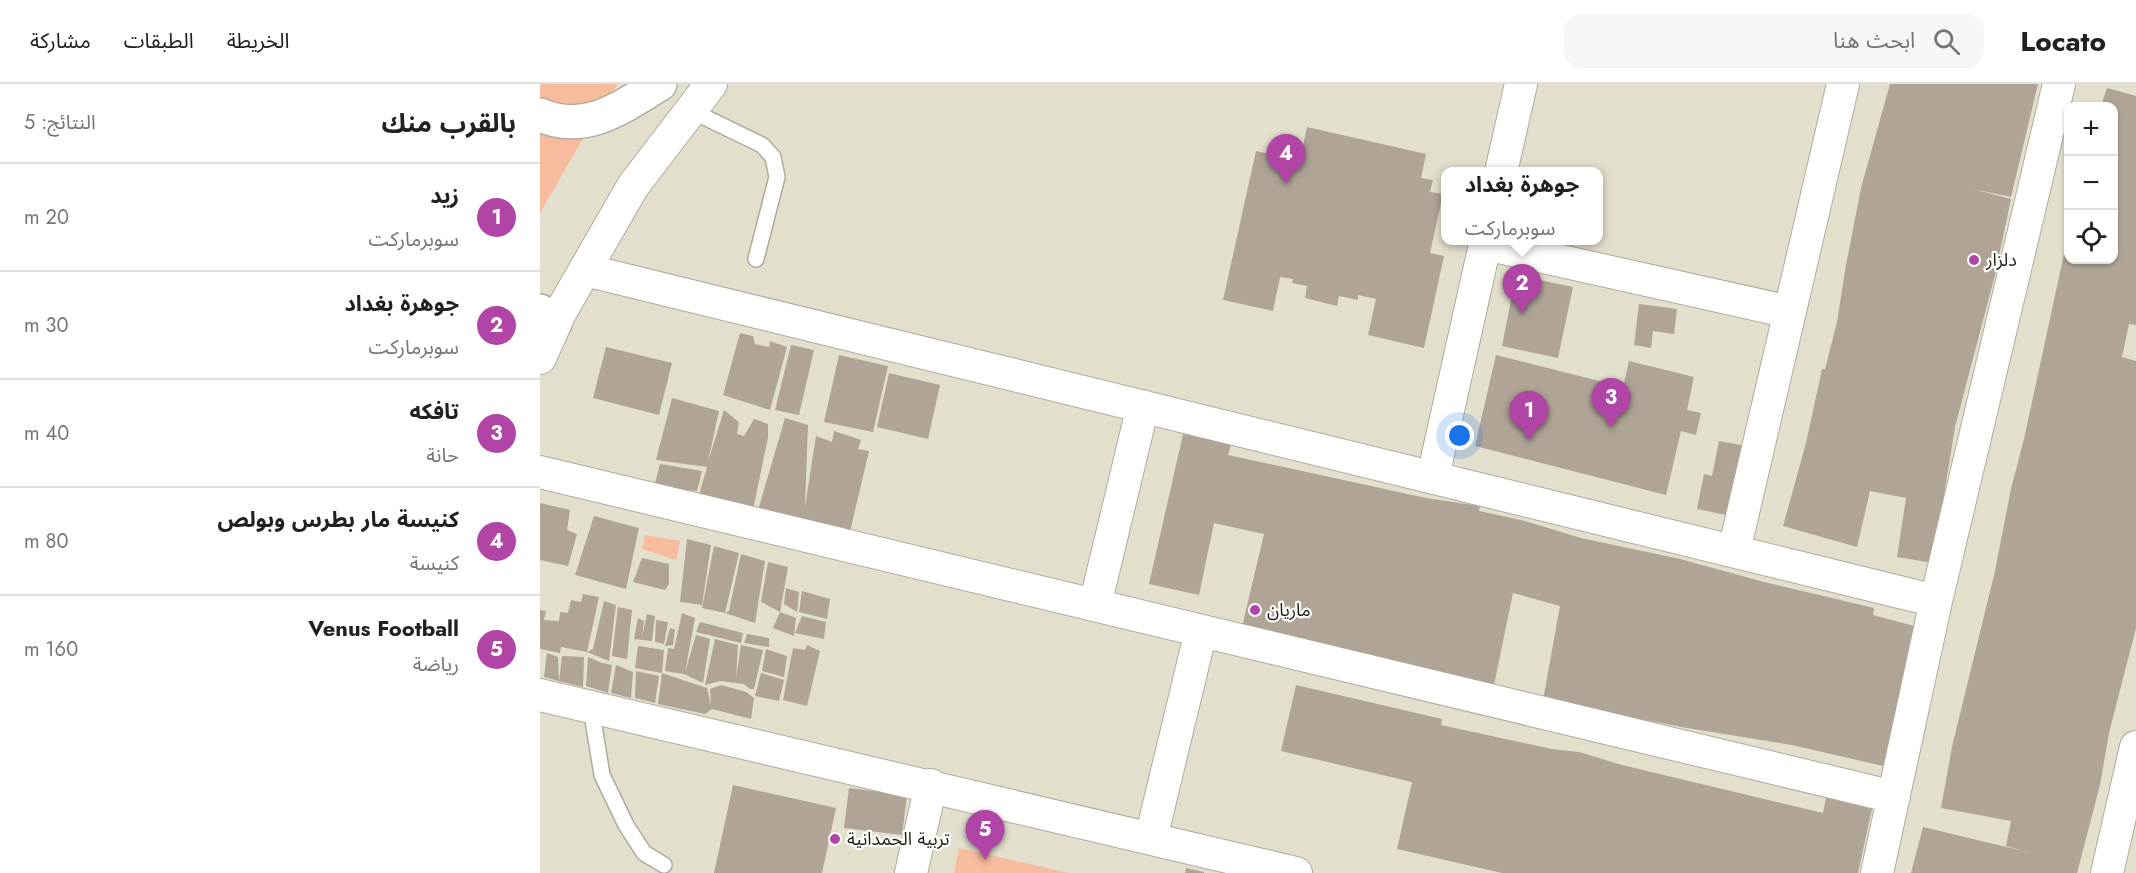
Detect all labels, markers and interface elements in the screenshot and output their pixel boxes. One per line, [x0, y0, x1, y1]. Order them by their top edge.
search box [1564, 14, 1984, 68]
text: Locato [2020, 21, 2106, 62]
text: ابحث هنا [1833, 24, 1915, 56]
icon: search [1930, 25, 1963, 58]
text: مشاركة [30, 26, 91, 56]
text: الطبقات [124, 26, 194, 56]
text: الخريطة [227, 26, 290, 56]
map controls [2064, 102, 2118, 264]
button: + [2064, 102, 2118, 156]
text: بالقرب منك [381, 104, 516, 142]
text: النتائج: 5 [24, 108, 96, 137]
pin: 4 [1266, 135, 1306, 184]
button: − [2064, 156, 2118, 210]
popup [1441, 167, 1603, 245]
text: جوهرة بغداد [1465, 168, 1579, 200]
text: زيد [430, 179, 459, 211]
text: 20 m [24, 203, 69, 232]
text: 1 [491, 203, 502, 232]
button: locate [2064, 210, 2118, 264]
text: سوبرماركت [1465, 214, 1555, 243]
text: سوبرماركت [368, 225, 459, 254]
place label: دلزار [1985, 247, 2017, 273]
marker: دلزار [1967, 253, 1981, 267]
pin: 2 [1502, 264, 1542, 314]
text: جوهرة بغداد [344, 287, 459, 319]
text: 30 m [24, 311, 69, 340]
text: 2 [490, 311, 503, 340]
text: سوبرماركت [368, 333, 459, 362]
pin: 3 [1592, 378, 1630, 428]
pin: 1 [1510, 392, 1548, 441]
text: تافكه [410, 395, 459, 427]
text: 40 m [24, 419, 69, 448]
text: 3 [490, 419, 503, 448]
your location [1445, 421, 1474, 450]
text: حانة [426, 441, 459, 470]
text: كنيسة مار بطرس وبولص [217, 503, 459, 535]
text: 80 m [24, 527, 69, 556]
text: 4 [490, 527, 503, 556]
text: كنيسة [410, 549, 459, 578]
place label: ماريان [1267, 597, 1311, 623]
marker: ماريان [1248, 603, 1262, 617]
text: Venus Football [308, 612, 459, 644]
text: 160 m [24, 635, 78, 664]
text: 5 [490, 635, 503, 664]
text: رياضة [413, 650, 459, 679]
pin: 5 [966, 810, 1004, 860]
place label: تربية الحمدانية [847, 826, 950, 852]
marker: تربية الحمدانية [828, 832, 842, 846]

